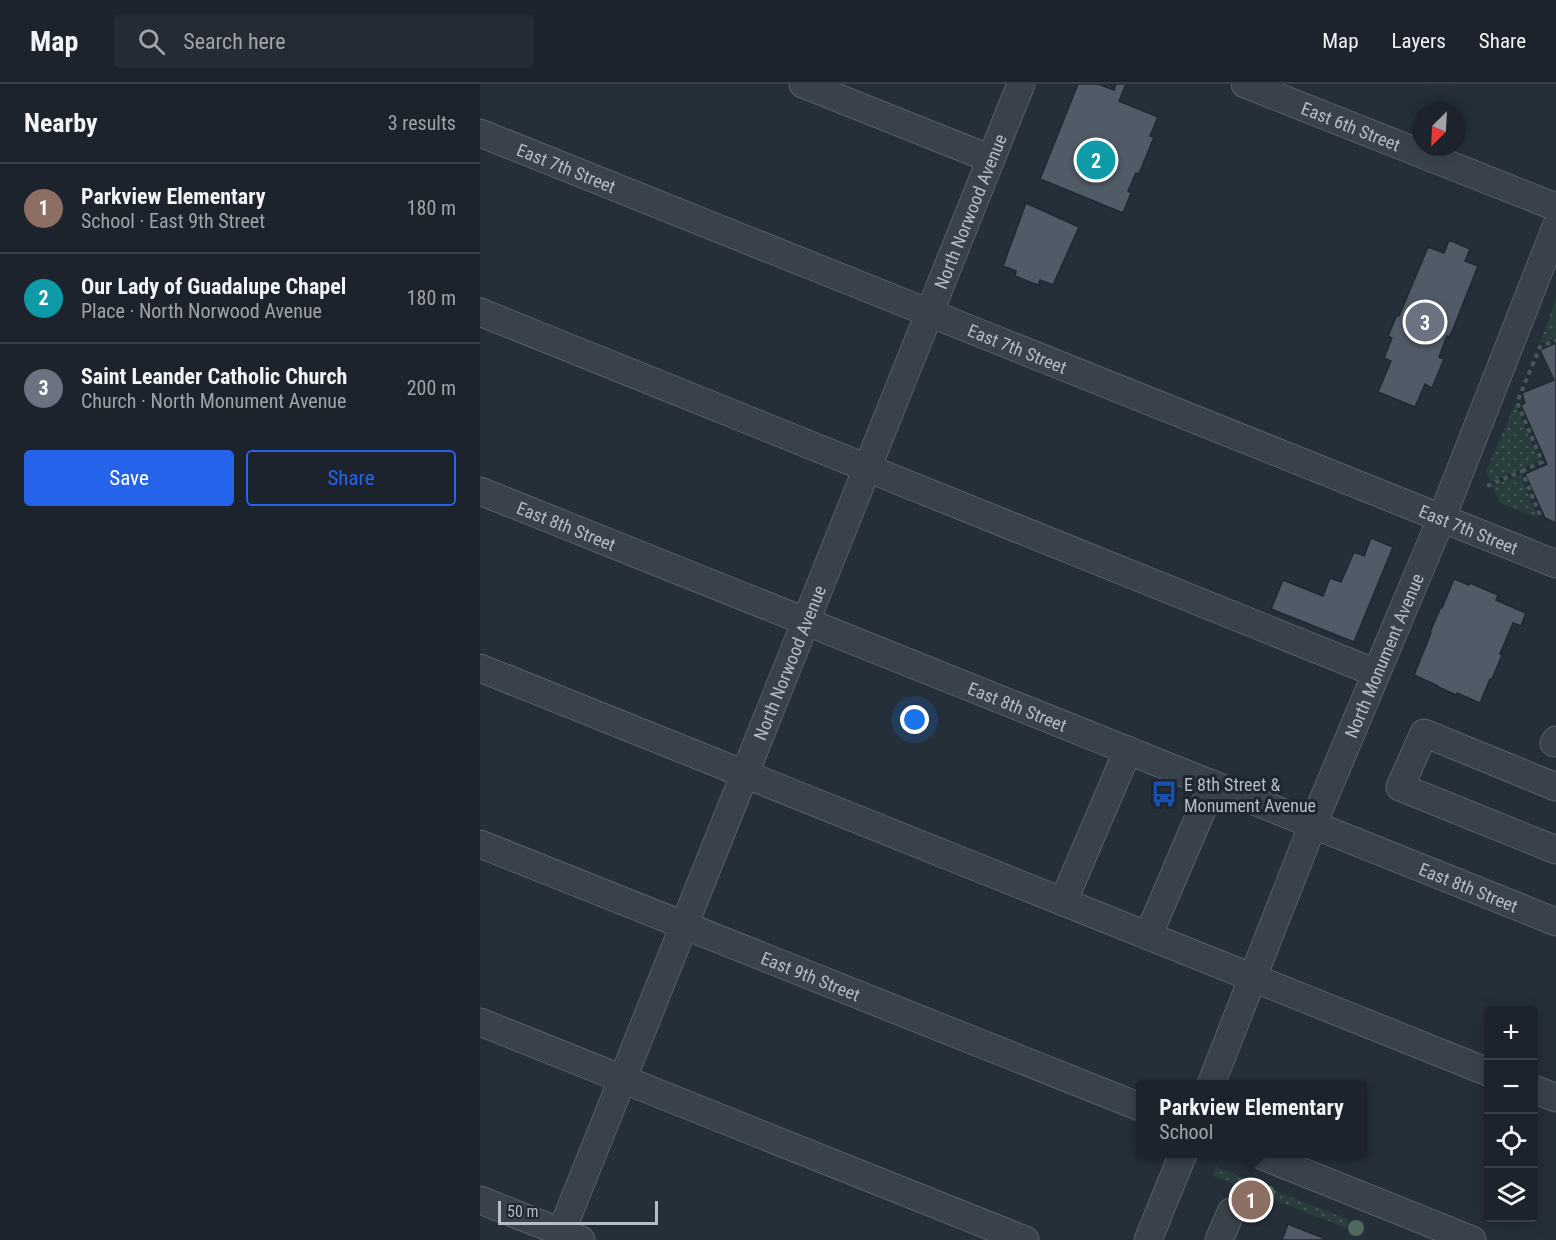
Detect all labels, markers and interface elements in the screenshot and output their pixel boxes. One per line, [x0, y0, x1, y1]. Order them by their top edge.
search box [114, 14, 534, 68]
text: Map [30, 25, 78, 58]
icon: search [135, 25, 168, 58]
text: Search here [183, 29, 286, 54]
text: Map [1322, 29, 1359, 53]
text: Layers [1392, 29, 1446, 53]
text: Share [1479, 29, 1526, 53]
street label: East 6th Street [1299, 97, 1403, 155]
north arrow [1412, 102, 1466, 156]
text: Nearby [24, 108, 98, 138]
text: 3 results [388, 111, 456, 135]
street label: North Norwood Avenue [930, 131, 1010, 292]
street label: East 7th Street [514, 138, 619, 197]
pin: 2 [1076, 138, 1116, 182]
text: Parkview Elementary [81, 184, 265, 209]
text: 1 [38, 196, 49, 220]
text: 180 m [407, 196, 456, 220]
text: School · East 9th Street [81, 209, 265, 233]
text: Our Lady of Guadalupe Chapel [81, 274, 346, 299]
text: 2 [38, 286, 49, 310]
text: 180 m [407, 286, 456, 310]
text: Place · North Norwood Avenue [81, 299, 322, 323]
pin: 3 [1406, 300, 1444, 344]
street label: East 7th Street [965, 319, 1070, 377]
text: Saint Leander Catholic Church [81, 364, 347, 389]
text: 3 [38, 376, 49, 400]
text: 200 m [407, 376, 456, 400]
text: Church · North Monument Avenue [81, 389, 346, 413]
button: Save [24, 450, 234, 506]
button: Share [246, 450, 456, 506]
street label: East 8th Street [514, 496, 619, 555]
street label: East 7th Street [1416, 500, 1521, 558]
street label: North Monument Avenue [1340, 570, 1428, 741]
street label: North Norwood Avenue [749, 582, 830, 743]
street label: East 8th Street [965, 677, 1070, 735]
your location [900, 705, 929, 734]
place label: E 8th Street & Monument Avenue [1184, 774, 1316, 816]
bus stop icon: E 8th Street & Monument Avenue [1149, 779, 1179, 809]
street label: East 8th Street [1416, 858, 1521, 916]
street label: East 9th Street [758, 947, 863, 1005]
map controls [1484, 1006, 1538, 1222]
button: + [1484, 1006, 1538, 1060]
button: − [1484, 1060, 1538, 1114]
popup [1136, 1080, 1367, 1158]
text: Parkview Elementary [1159, 1095, 1344, 1120]
button: locate [1484, 1114, 1538, 1168]
text: School [1159, 1120, 1213, 1144]
button: layers [1484, 1168, 1538, 1222]
pin: 1 [1232, 1178, 1270, 1222]
scale bar [498, 1198, 658, 1226]
text: 50 m [507, 1202, 539, 1221]

